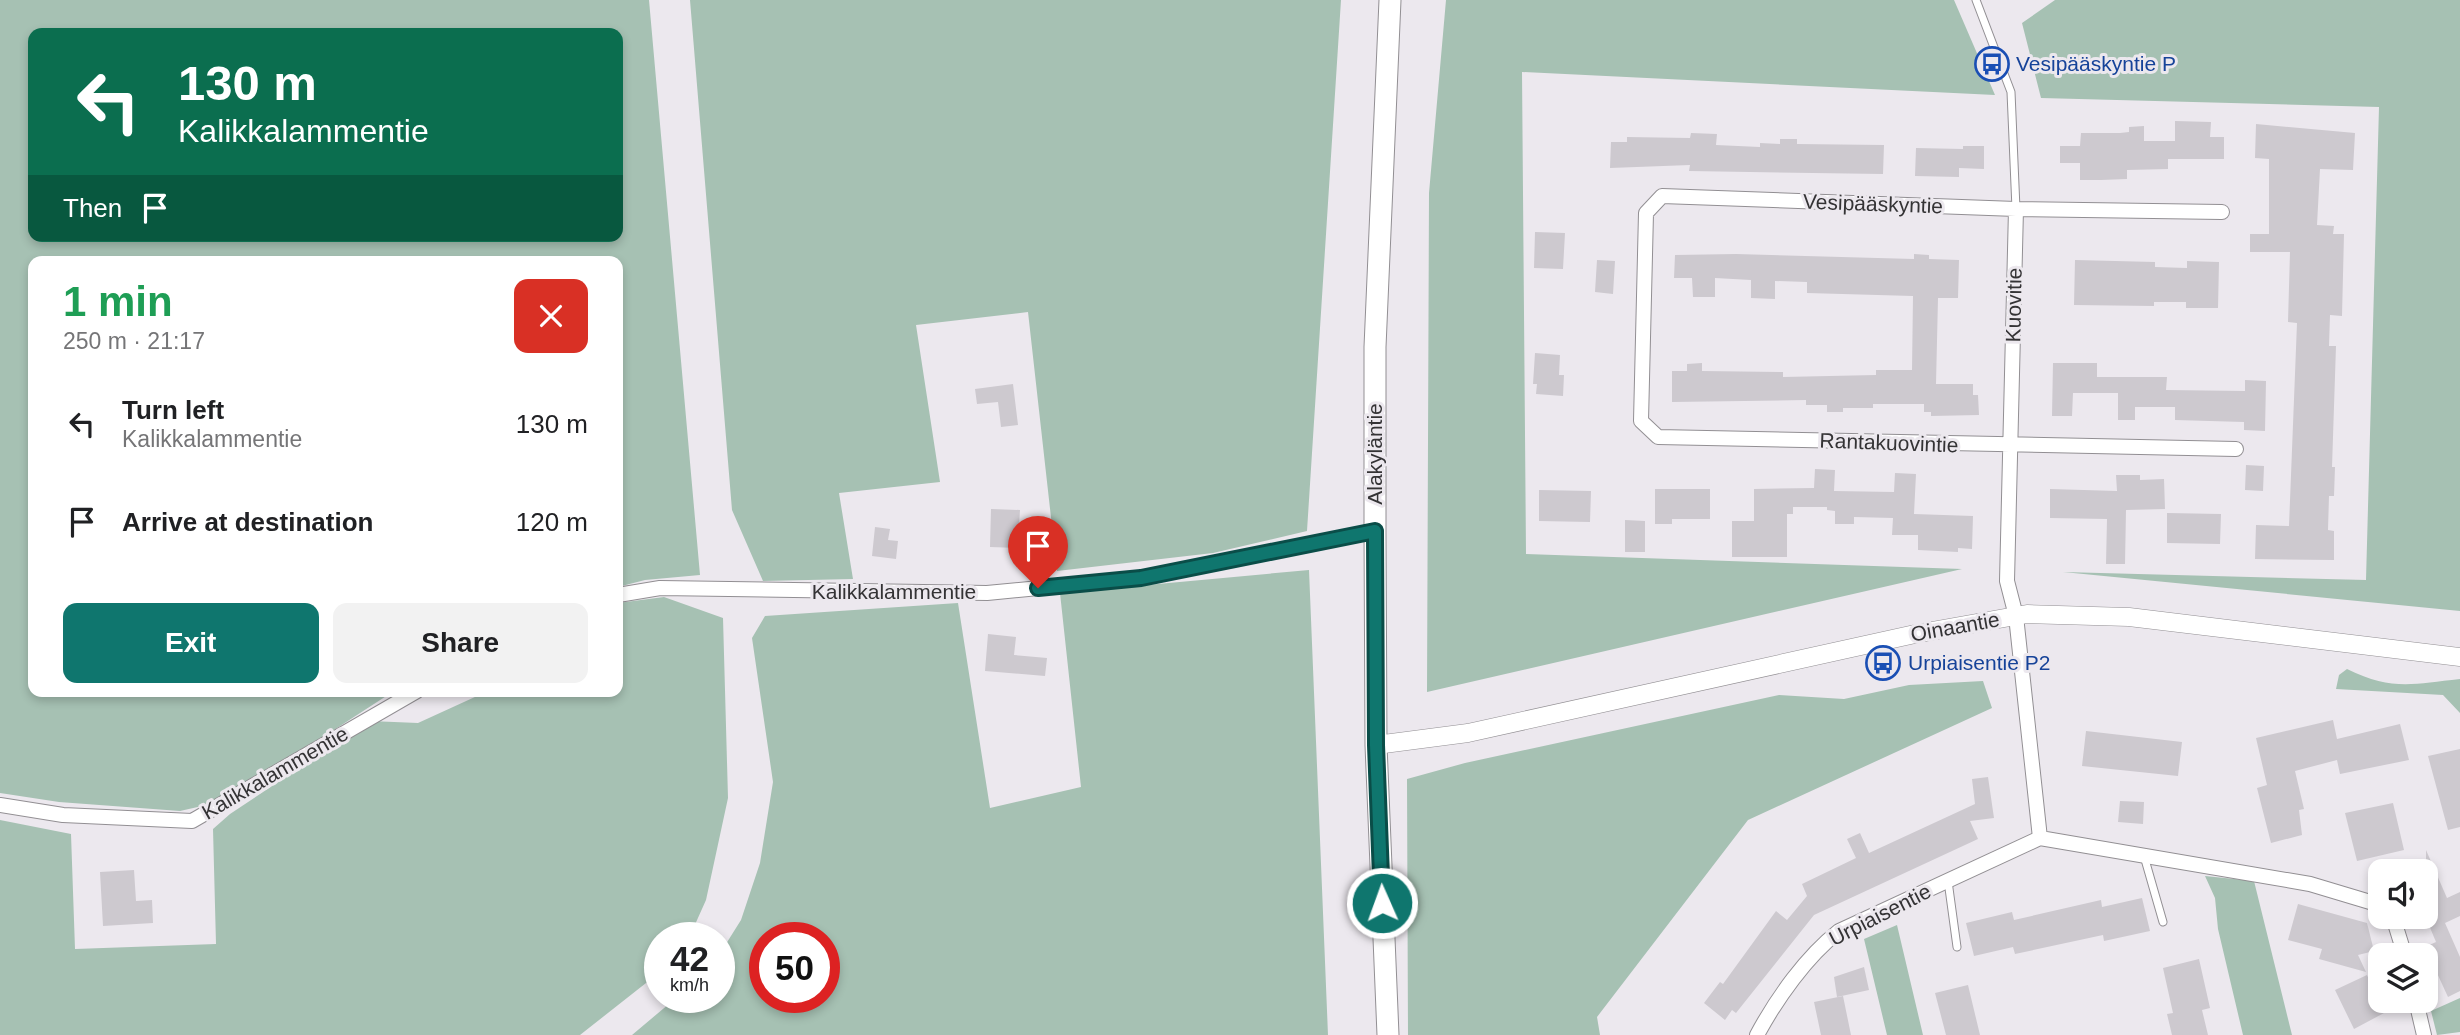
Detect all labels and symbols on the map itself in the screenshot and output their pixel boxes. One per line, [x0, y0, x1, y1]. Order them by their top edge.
bus stop icon: Vesipääskyntie P [1973, 45, 2011, 83]
place label: Vesipääskyntie P [2016, 52, 2176, 75]
street label: Vesipääskyntie [1803, 190, 1943, 217]
street label: Kuovitie [2001, 267, 2026, 343]
street label: Alakyläntie [1363, 403, 1386, 505]
street label: Rantakuovintie [1819, 429, 1959, 456]
pin [1008, 516, 1068, 588]
street label: Kalikkalammentie [812, 580, 976, 603]
street label: Oinaantie [1909, 607, 2001, 646]
bus stop icon: Urpiaisentie P2 [1864, 644, 1902, 682]
place label: Urpiaisentie P2 [1908, 651, 2050, 674]
street label: Kalikkalammentie [198, 721, 352, 824]
position arrow [1345, 866, 1419, 940]
street label: Urpiaisentie [1825, 879, 1934, 950]
speed limit sign: 50 [749, 922, 840, 1013]

